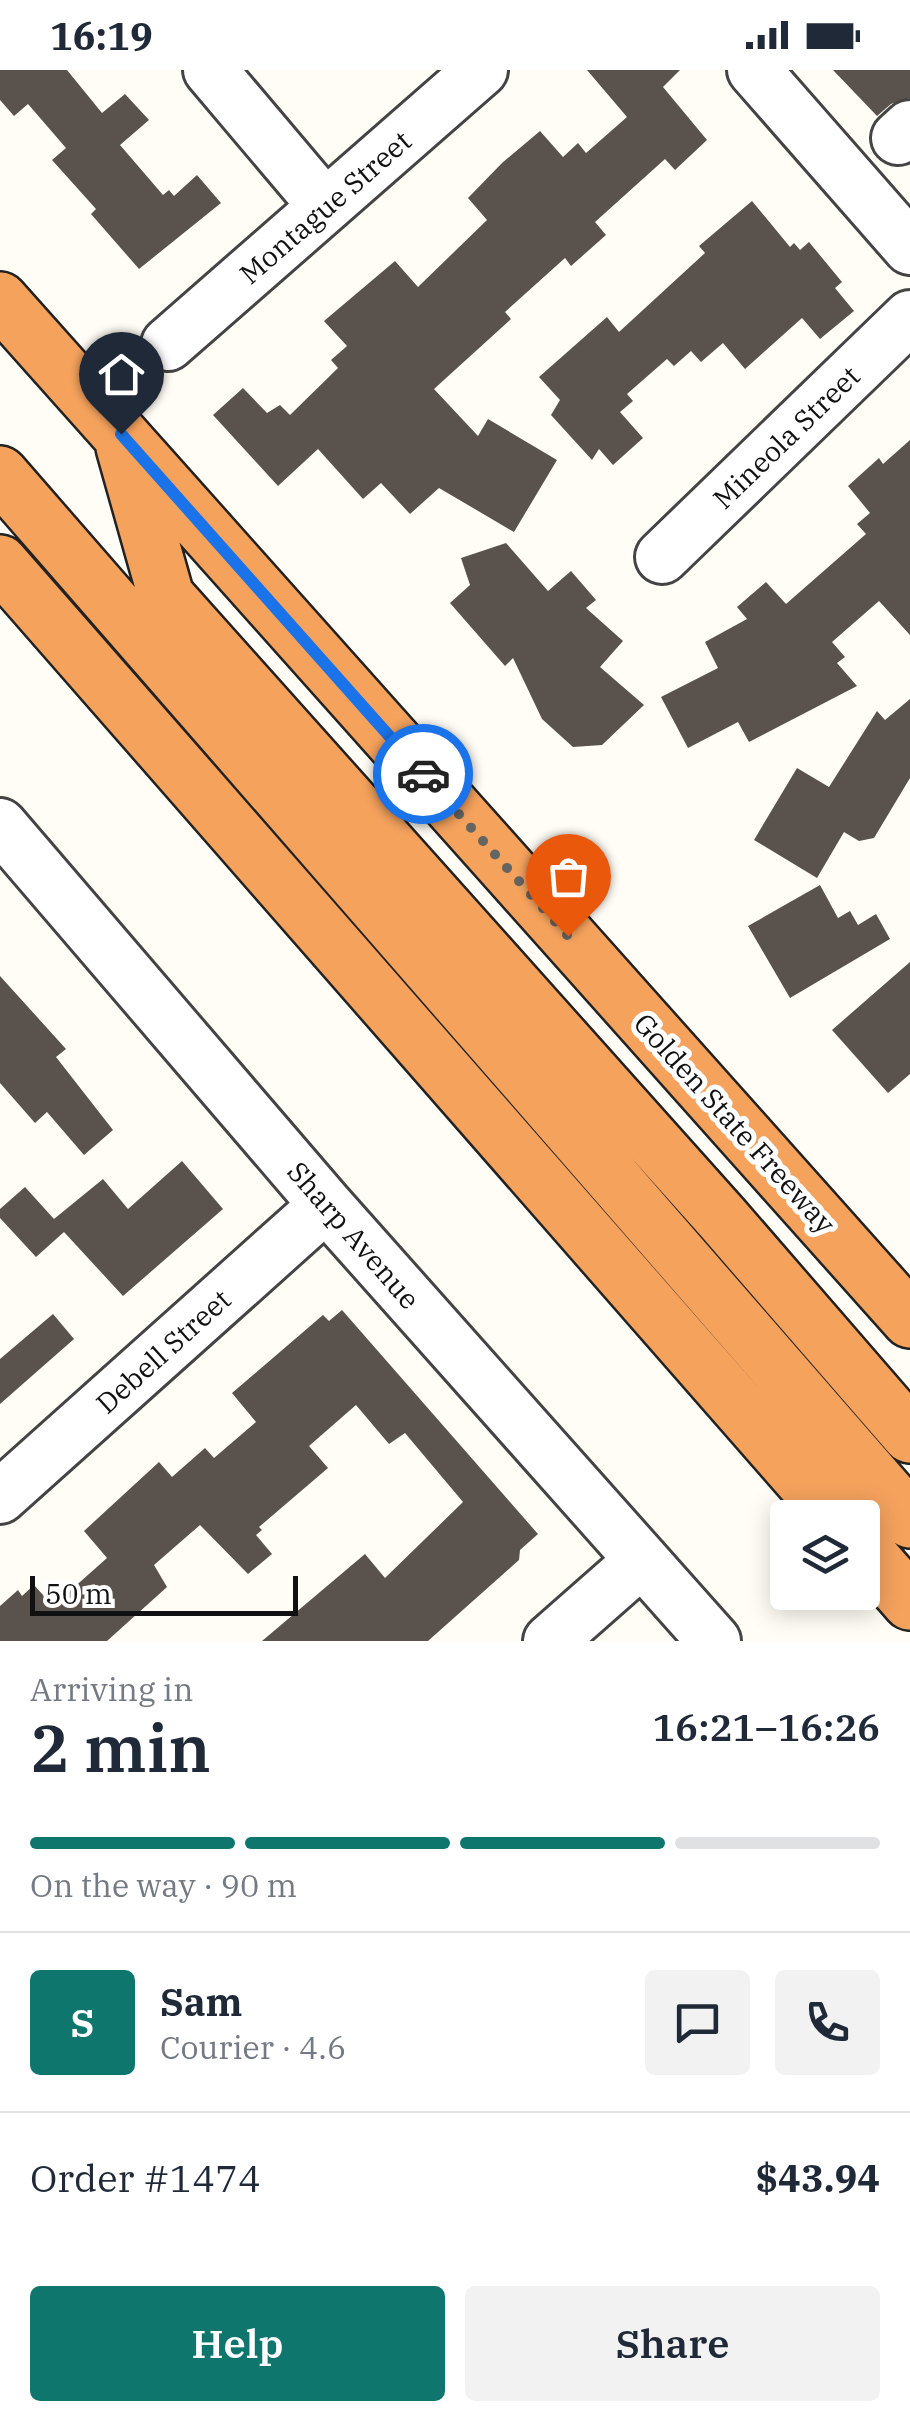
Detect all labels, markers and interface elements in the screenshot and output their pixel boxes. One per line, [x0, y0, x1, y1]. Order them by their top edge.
text: 16:19 [50, 11, 153, 60]
street label: Montague Street [231, 122, 419, 292]
pin [79, 332, 164, 435]
icon: home [94, 347, 149, 402]
street label: Mineola Street [705, 357, 868, 517]
courier [373, 724, 473, 824]
icon: car [396, 747, 451, 802]
pin [526, 834, 611, 937]
icon: bag [541, 849, 596, 904]
street label: Golden State Freeway [626, 1005, 844, 1241]
street label: Sharp Avenue [280, 1154, 428, 1316]
street label: Debell Street [88, 1281, 238, 1421]
map controls [770, 1500, 880, 1610]
button: layers [770, 1500, 880, 1610]
scale bar [30, 1571, 298, 1616]
text: 50 m [45, 1575, 112, 1612]
text: Arriving in [30, 1668, 193, 1710]
text: 16:21–16:26 [653, 1702, 880, 1751]
text: 2 min [30, 1705, 211, 1790]
text: On the way · 90 m [30, 1864, 297, 1906]
button: chat [645, 1970, 750, 2075]
button: phone [775, 1970, 880, 2075]
text: Sam [160, 1977, 243, 2026]
text: S [71, 1998, 94, 2047]
text: Courier · 4.6 [160, 2026, 346, 2068]
text: Order #1474 [30, 2153, 261, 2202]
text: $43.94 [755, 2153, 880, 2202]
button: Help [30, 2286, 445, 2401]
button: Share [465, 2286, 880, 2401]

